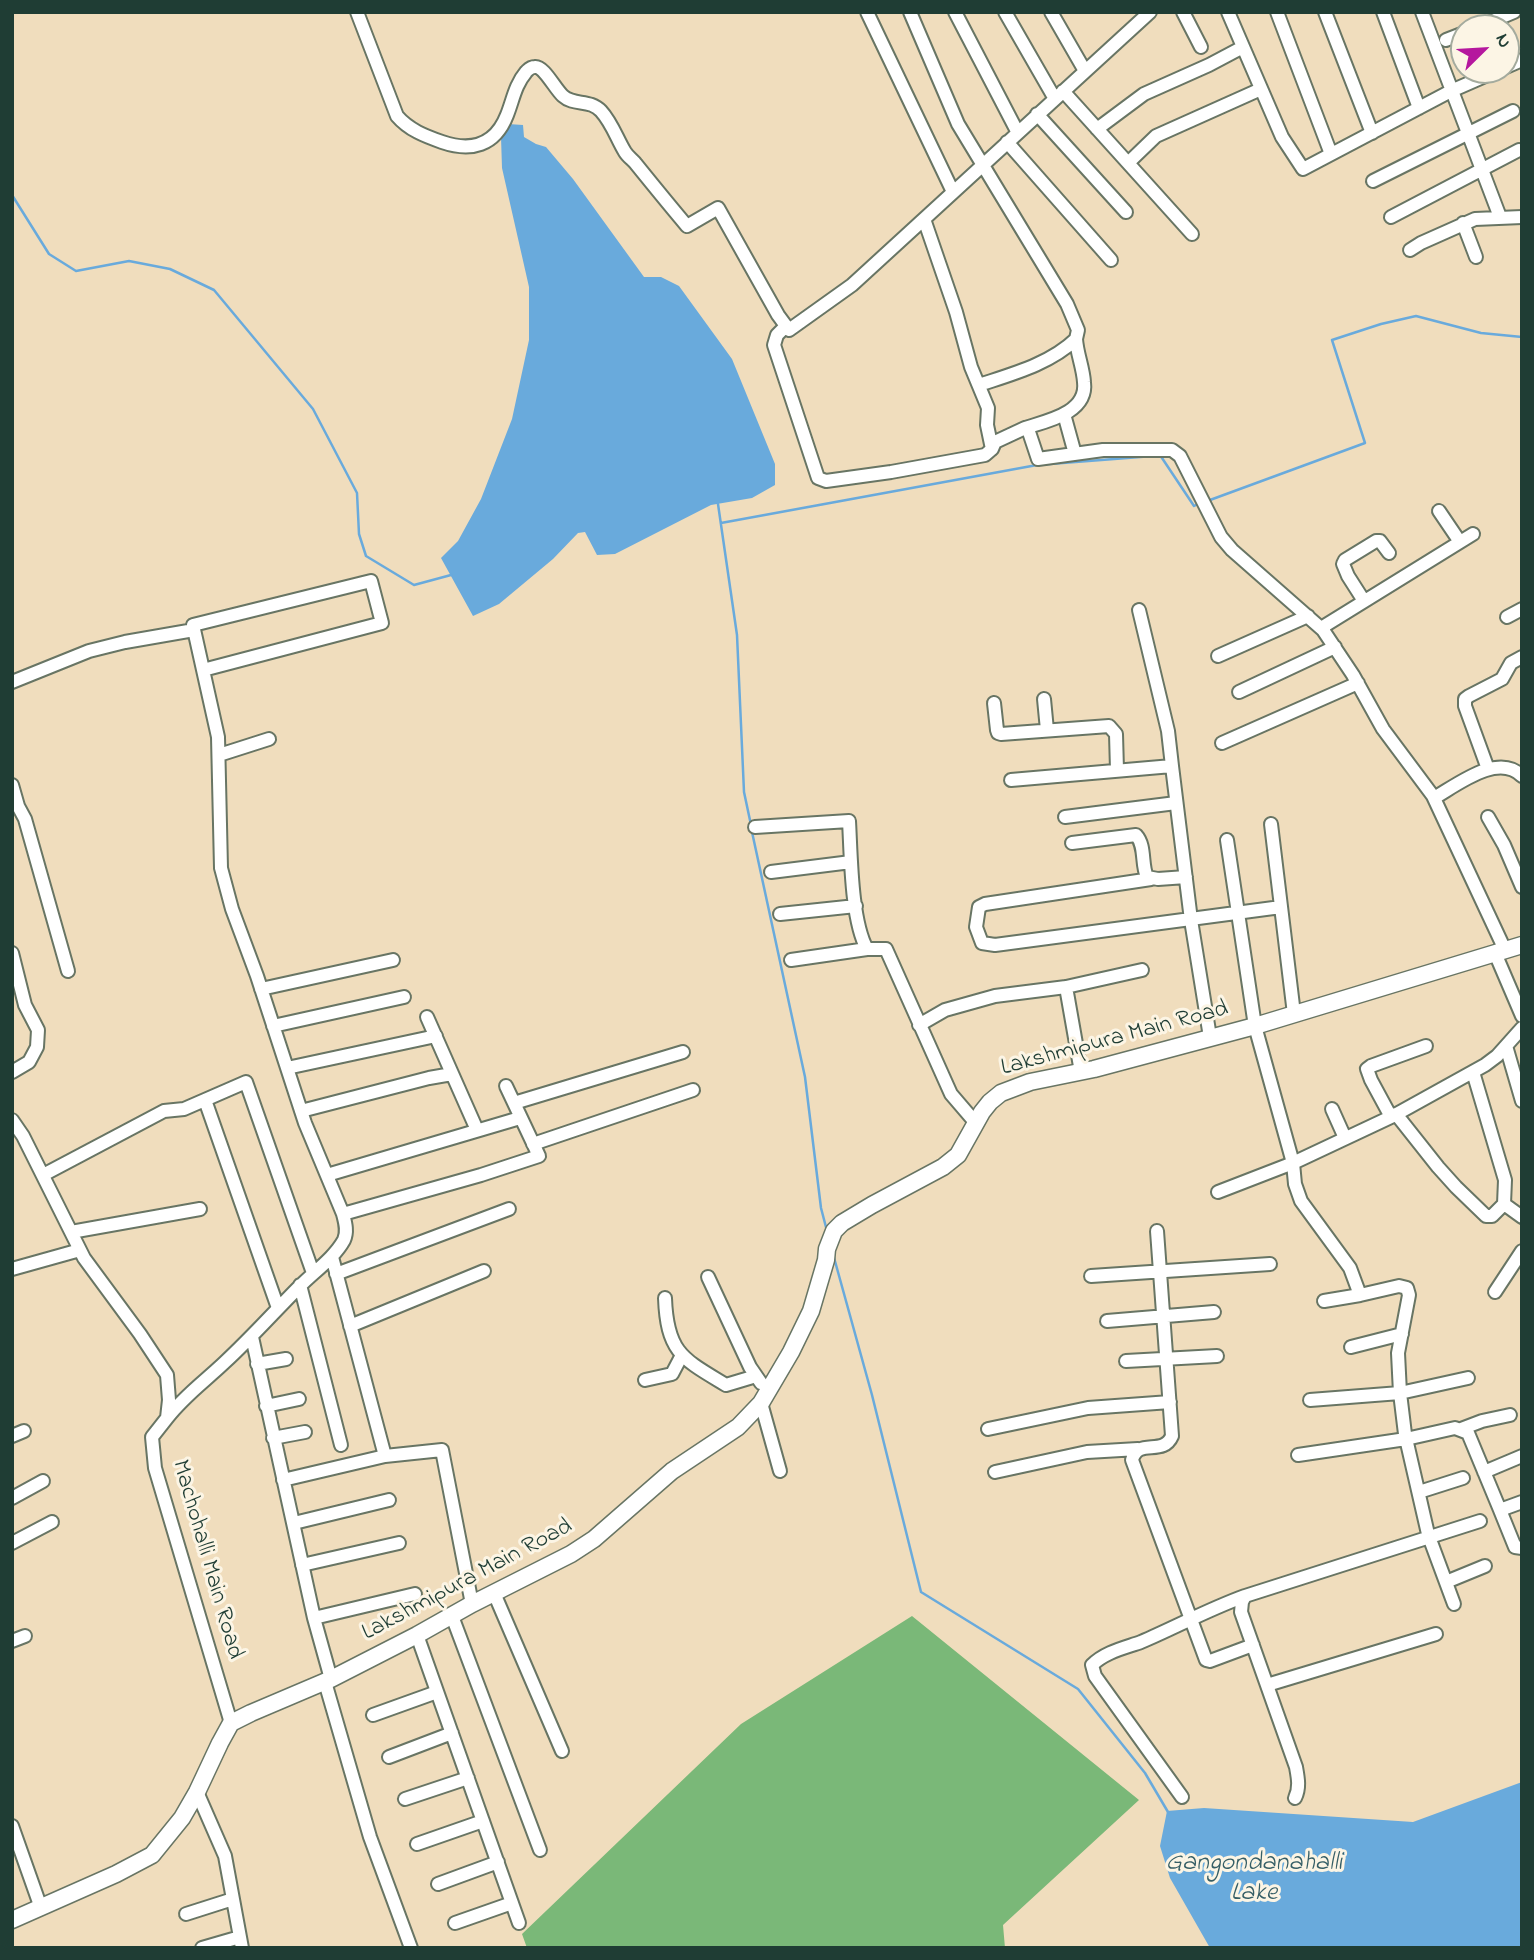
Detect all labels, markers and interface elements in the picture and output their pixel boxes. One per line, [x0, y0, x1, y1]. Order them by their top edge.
north arrow [1450, 14, 1520, 84]
text: N [1488, 30, 1518, 52]
street label: Lakshmipura Main Road [998, 996, 1232, 1084]
street label: Machohalli Main Road [164, 1457, 248, 1663]
street label: Lakshmipura Main Road [358, 1513, 578, 1649]
water label: Gangondanahalli Lake [1166, 1849, 1342, 1910]

